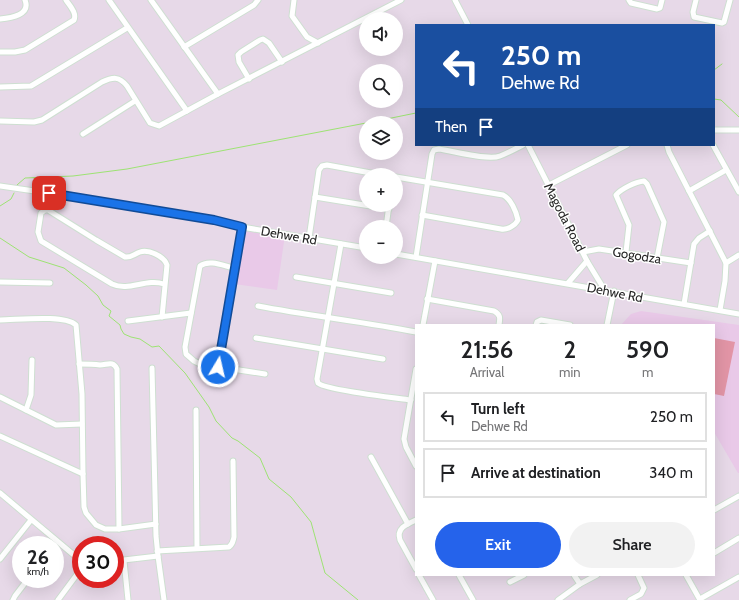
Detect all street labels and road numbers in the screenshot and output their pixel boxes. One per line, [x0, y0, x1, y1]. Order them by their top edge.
street label: Magoda Road [541, 180, 589, 254]
street label: Dehwe Rd [260, 222, 318, 248]
street label: Gogodza [612, 243, 663, 267]
street label: Dehwe Rd [586, 279, 644, 305]

